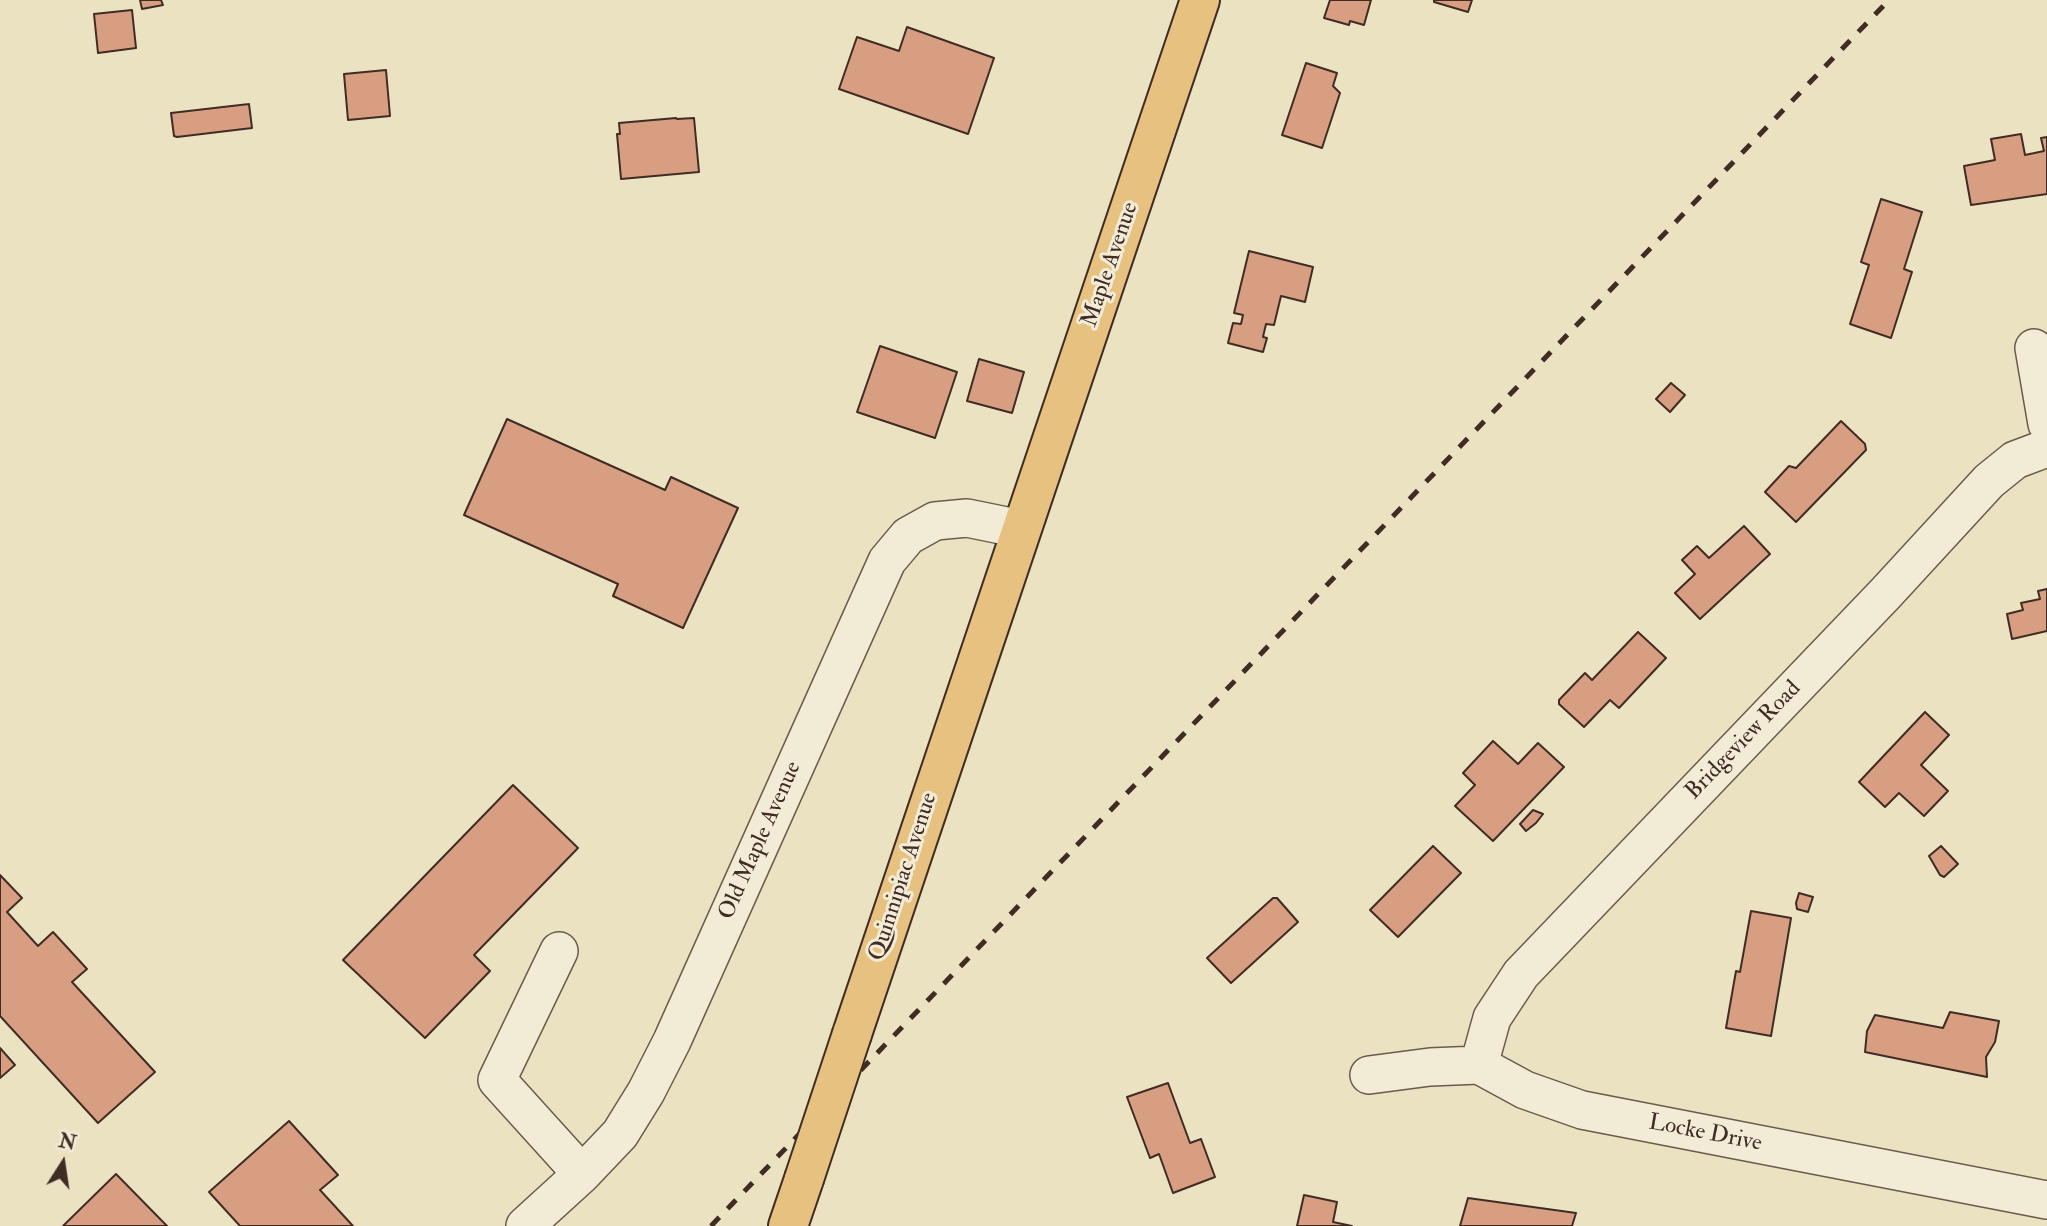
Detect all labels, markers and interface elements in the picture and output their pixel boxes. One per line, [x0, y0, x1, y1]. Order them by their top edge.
street label: Maple Avenue [1077, 199, 1145, 331]
street label: Bridgeview Road [1680, 676, 1808, 806]
street label: Old Maple Avenue [714, 758, 808, 924]
street label: Quinnipiac Avenue [864, 790, 944, 964]
street label: Locke Drive [1646, 1109, 1764, 1159]
north arrow [28, 1128, 98, 1198]
text: N [57, 1129, 78, 1156]

